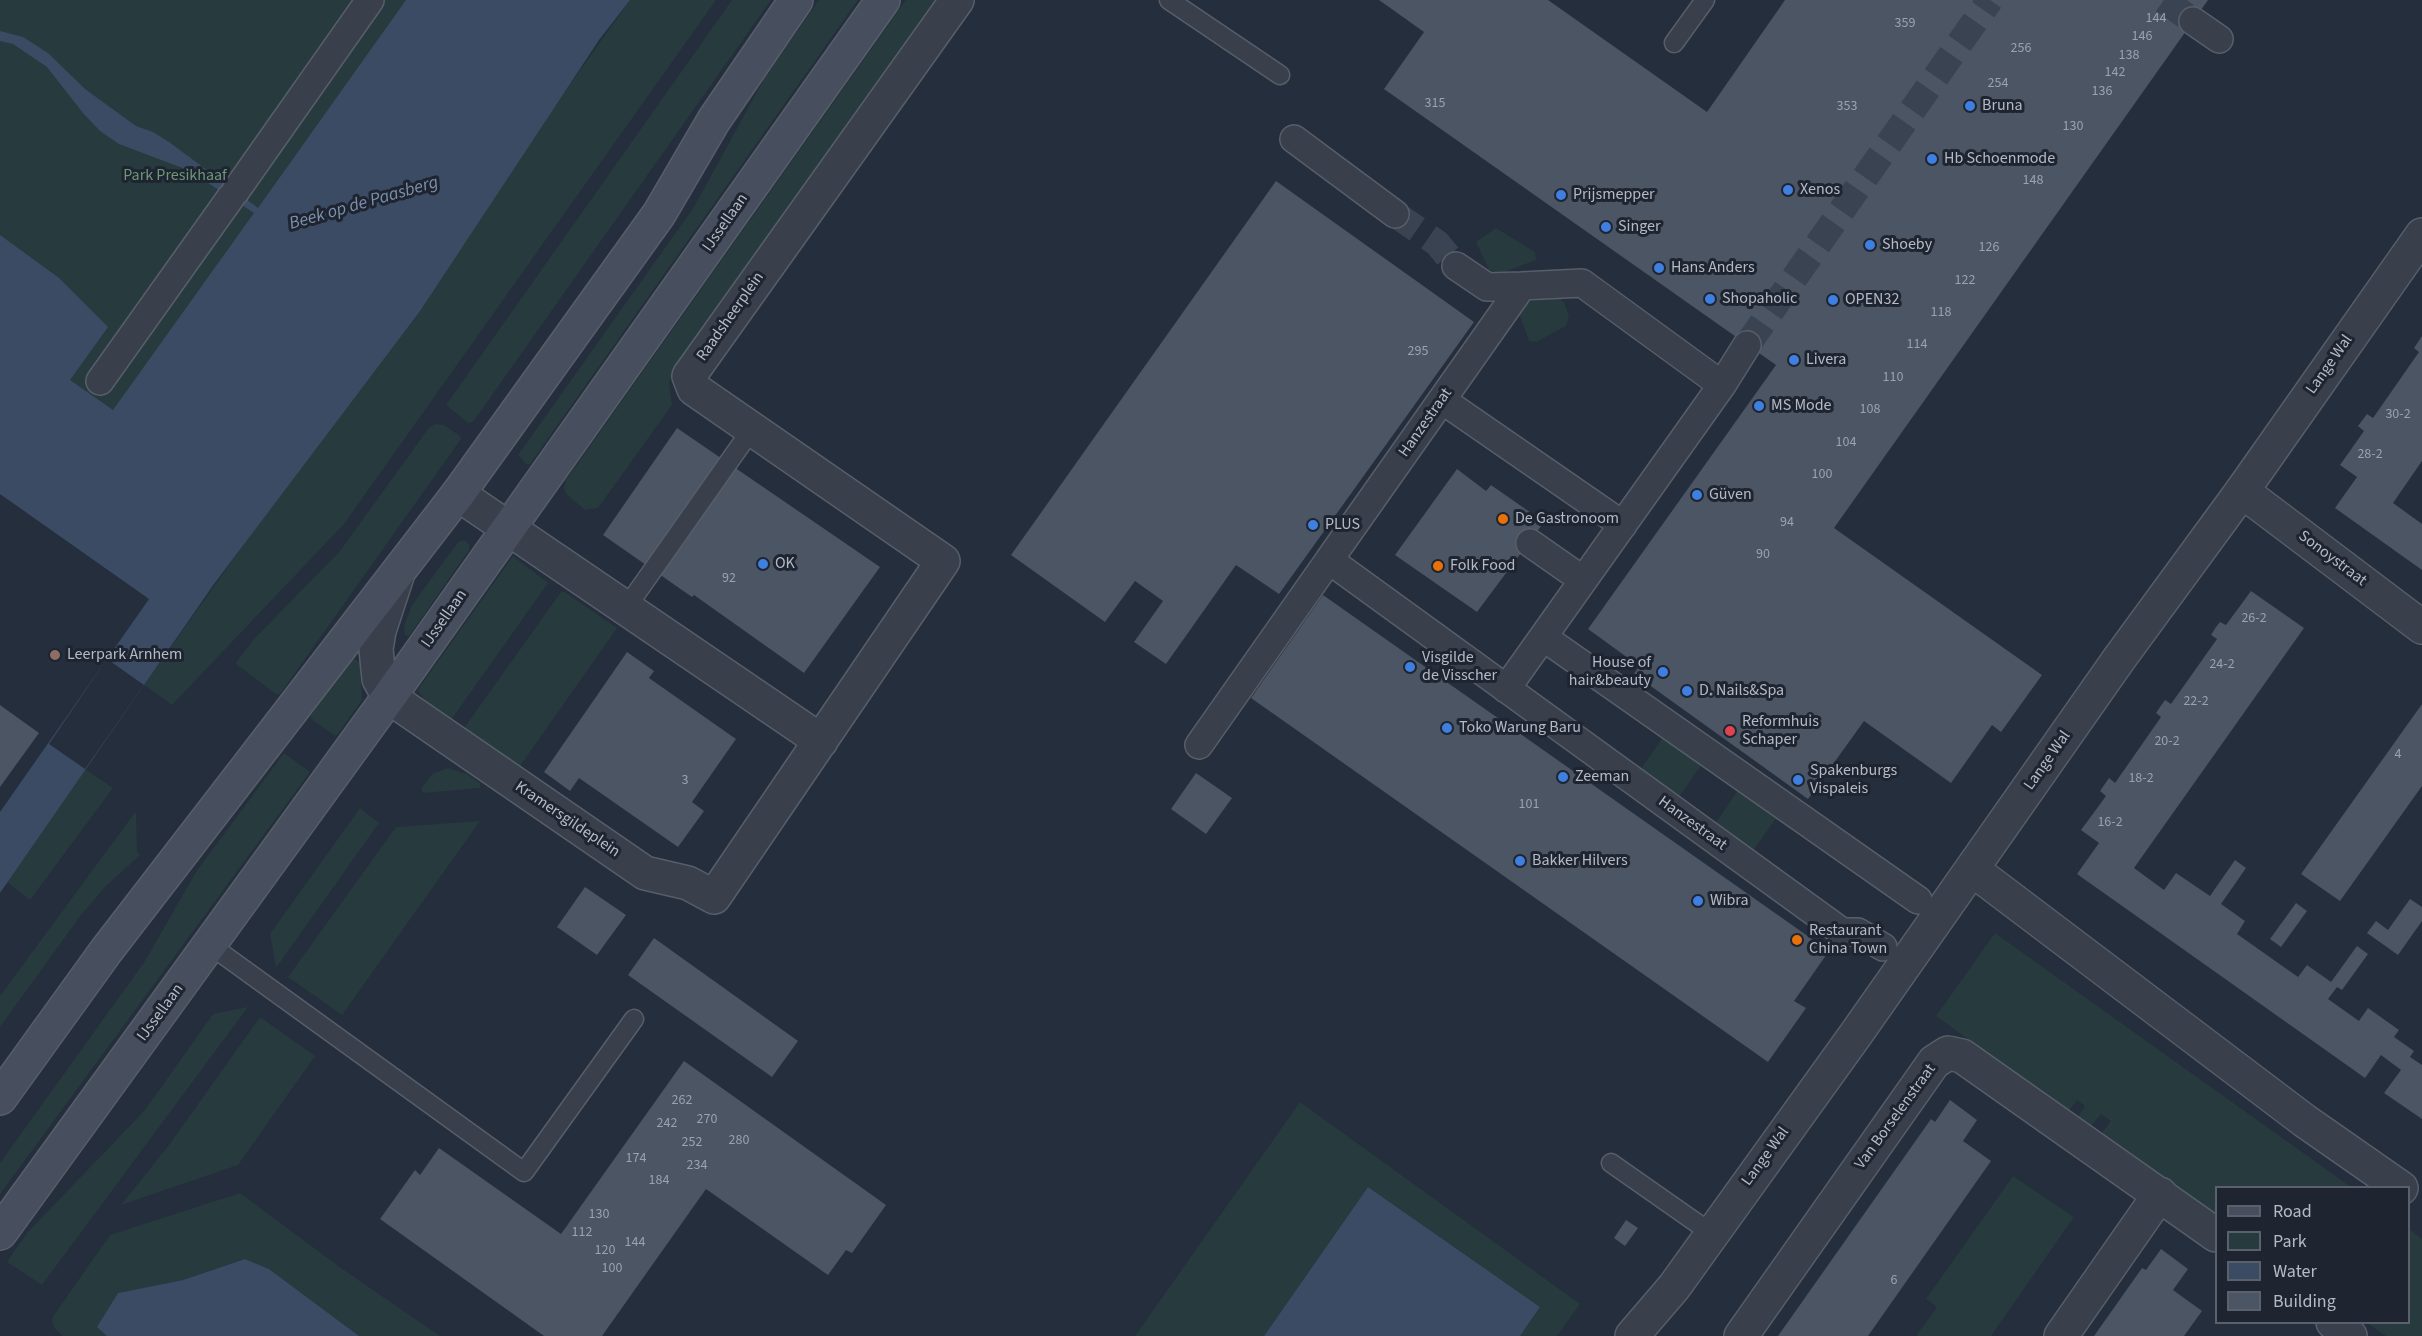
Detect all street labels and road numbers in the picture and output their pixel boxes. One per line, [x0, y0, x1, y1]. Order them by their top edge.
street label: IJssellaan [699, 190, 753, 256]
street label: Raadsheerplein [693, 269, 769, 365]
street label: Lange Wal [2303, 332, 2357, 398]
street label: Hanzestraat [1395, 385, 1457, 461]
street label: Sonoystraat [2294, 527, 2370, 591]
street label: IJssellaan [418, 586, 472, 652]
street label: Lange Wal [2021, 728, 2075, 794]
street label: Kramersgildeplein [511, 778, 623, 862]
street label: Hanzestraat [1654, 793, 1730, 855]
street label: IJssellaan [134, 981, 188, 1045]
street label: Van Borselenstraat [1851, 1061, 1941, 1173]
street label: Lange Wal [1738, 1124, 1794, 1190]

